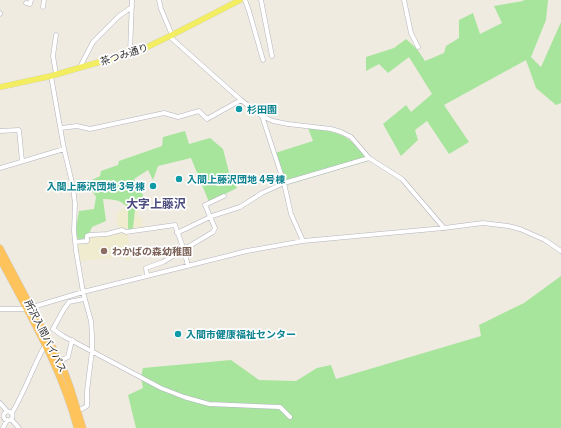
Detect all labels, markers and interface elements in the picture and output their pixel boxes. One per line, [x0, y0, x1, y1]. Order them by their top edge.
street label: 茶つみ通り [98, 41, 150, 68]
place label: 杉田園 [247, 103, 277, 116]
marker: 杉田園 [234, 104, 244, 114]
place label: 入間上藤沢団地 4号棟 [187, 173, 285, 186]
marker: 入間上藤沢団地 4号棟 [174, 174, 184, 184]
place label: 入間上藤沢団地 3号棟 [47, 180, 145, 193]
marker: 入間上藤沢団地 3号棟 [148, 181, 158, 191]
district label: 大字上藤沢 [126, 196, 186, 211]
place label: わかばの森幼稚園 [112, 245, 192, 258]
marker: わかばの森幼稚園 [99, 246, 109, 256]
street label: 所沢入間バイパス [22, 298, 69, 375]
place label: 入間市健康福祉センター [186, 328, 296, 341]
marker: 入間市健康福祉センター [173, 329, 183, 339]

